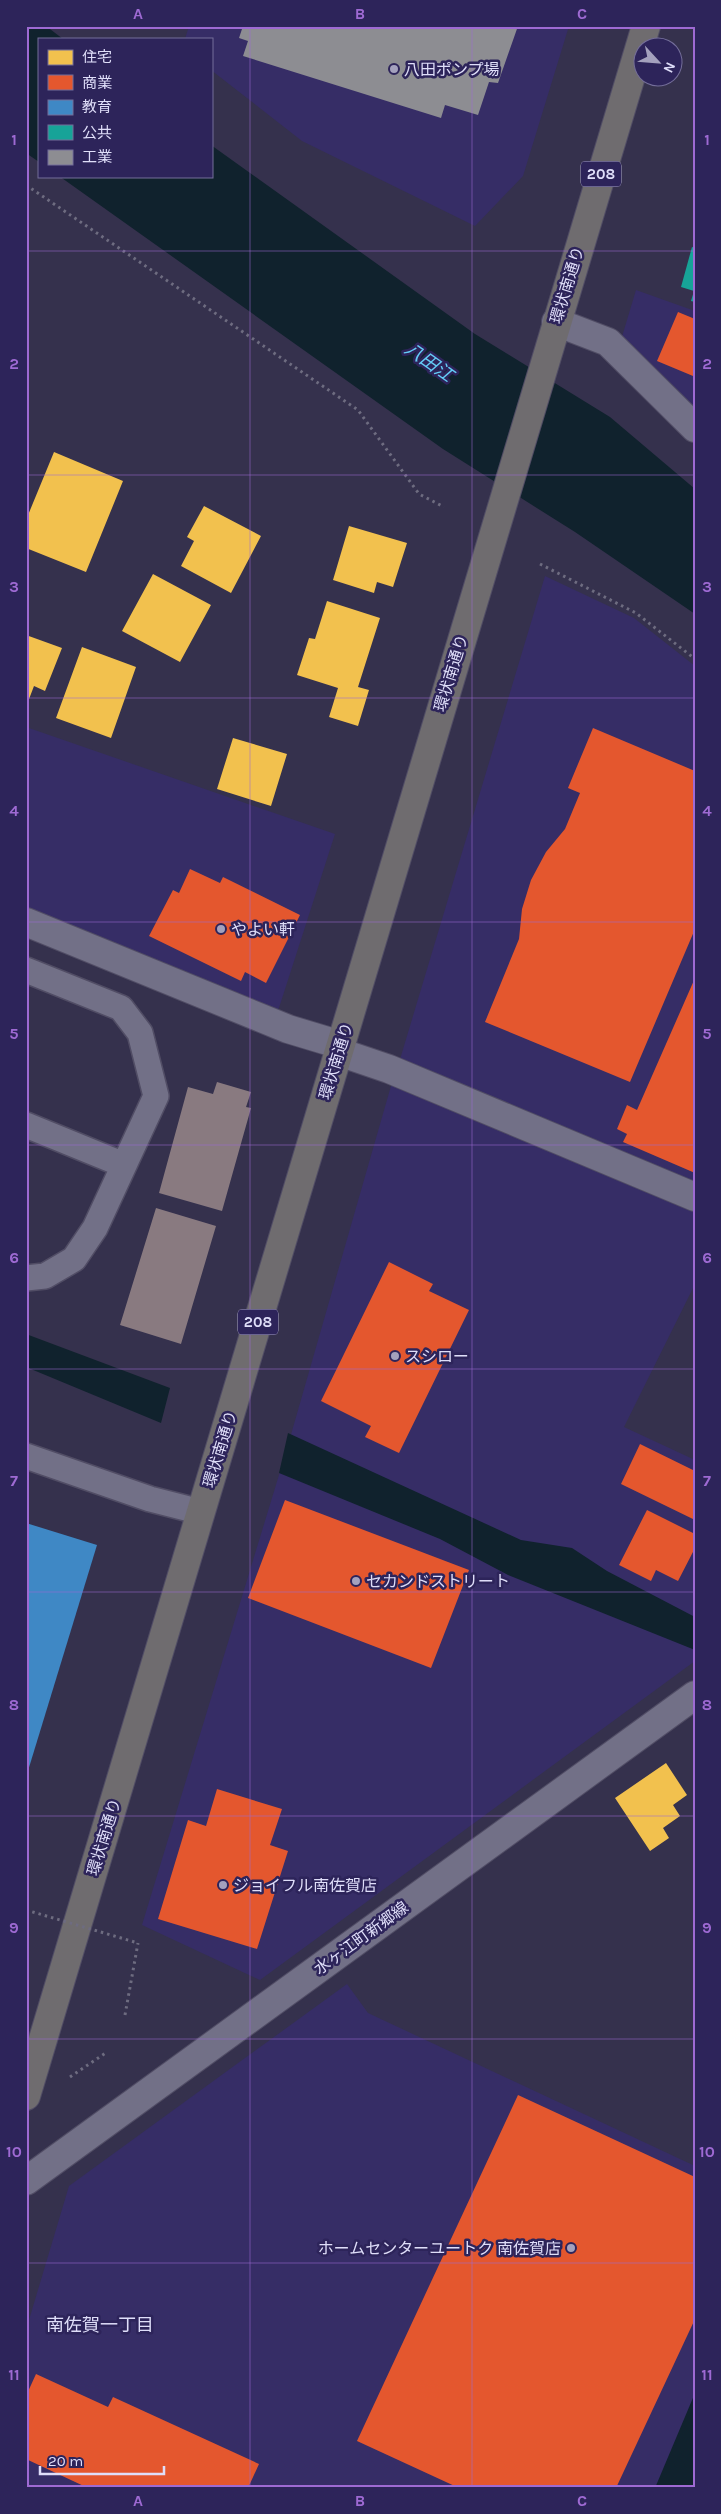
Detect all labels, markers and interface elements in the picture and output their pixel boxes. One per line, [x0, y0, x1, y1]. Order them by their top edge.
text: A [133, 4, 143, 23]
text: B [355, 4, 365, 23]
text: C [577, 4, 587, 23]
legend [38, 38, 212, 178]
north arrow [634, 38, 684, 88]
text: 住宅 [82, 48, 112, 66]
text: N [659, 59, 679, 76]
place label: 八田ポンプ場 [404, 60, 500, 79]
marker: 八田ポンプ場 [388, 63, 400, 75]
text: 商業 [82, 74, 112, 92]
text: 教育 [82, 98, 112, 116]
text: 公共 [82, 124, 112, 142]
text: 1 [11, 130, 17, 149]
text: 1 [704, 130, 710, 149]
text: 工業 [82, 148, 112, 166]
road number: 208 [581, 162, 621, 186]
street label: 環状南通り [546, 244, 588, 326]
water label: 八田江 [401, 338, 459, 388]
text: 2 [9, 354, 19, 373]
text: 2 [702, 354, 712, 373]
text: 3 [9, 577, 19, 596]
text: 3 [702, 577, 712, 596]
street label: 環状南通り [430, 632, 472, 714]
text: 4 [9, 801, 19, 820]
text: 4 [702, 801, 712, 820]
place label: やよい軒 [231, 920, 295, 939]
marker: やよい軒 [215, 923, 227, 935]
street label: 環状南通り [315, 1020, 357, 1102]
text: 5 [9, 1024, 19, 1043]
text: 5 [702, 1024, 712, 1043]
text: 6 [9, 1248, 19, 1267]
text: 6 [702, 1248, 712, 1267]
road number: 208 [238, 1310, 278, 1334]
place label: スシロー [405, 1347, 469, 1366]
marker: スシロー [389, 1350, 401, 1362]
street label: 環状南通り [199, 1408, 241, 1490]
text: 7 [10, 1471, 18, 1490]
text: 7 [703, 1471, 711, 1490]
place label: セカンドストリート [366, 1572, 510, 1591]
marker: セカンドストリート [350, 1575, 362, 1587]
text: 8 [9, 1695, 19, 1714]
text: 8 [702, 1695, 712, 1714]
street label: 環状南通り [83, 1796, 125, 1878]
place label: ジョイフル南佐賀店 [233, 1876, 377, 1895]
marker: ジョイフル南佐賀店 [217, 1879, 229, 1891]
street label: 水ヶ江町新郷線 [310, 1897, 412, 1979]
text: 9 [9, 1918, 19, 1937]
text: 9 [702, 1918, 712, 1937]
text: 10 [6, 2142, 22, 2161]
text: 10 [699, 2142, 715, 2161]
place label: ホームセンターユートク 南佐賀店 [318, 2239, 561, 2258]
marker: ホームセンターユートク 南佐賀店 [565, 2242, 577, 2254]
district label: 南佐賀一丁目 [46, 2314, 154, 2336]
text: 11 [8, 2365, 20, 2384]
text: 11 [701, 2365, 713, 2384]
scale bar [40, 2444, 164, 2476]
text: 20 m [48, 2452, 83, 2470]
text: A [133, 2491, 143, 2510]
text: B [355, 2491, 365, 2510]
text: C [577, 2491, 587, 2510]

